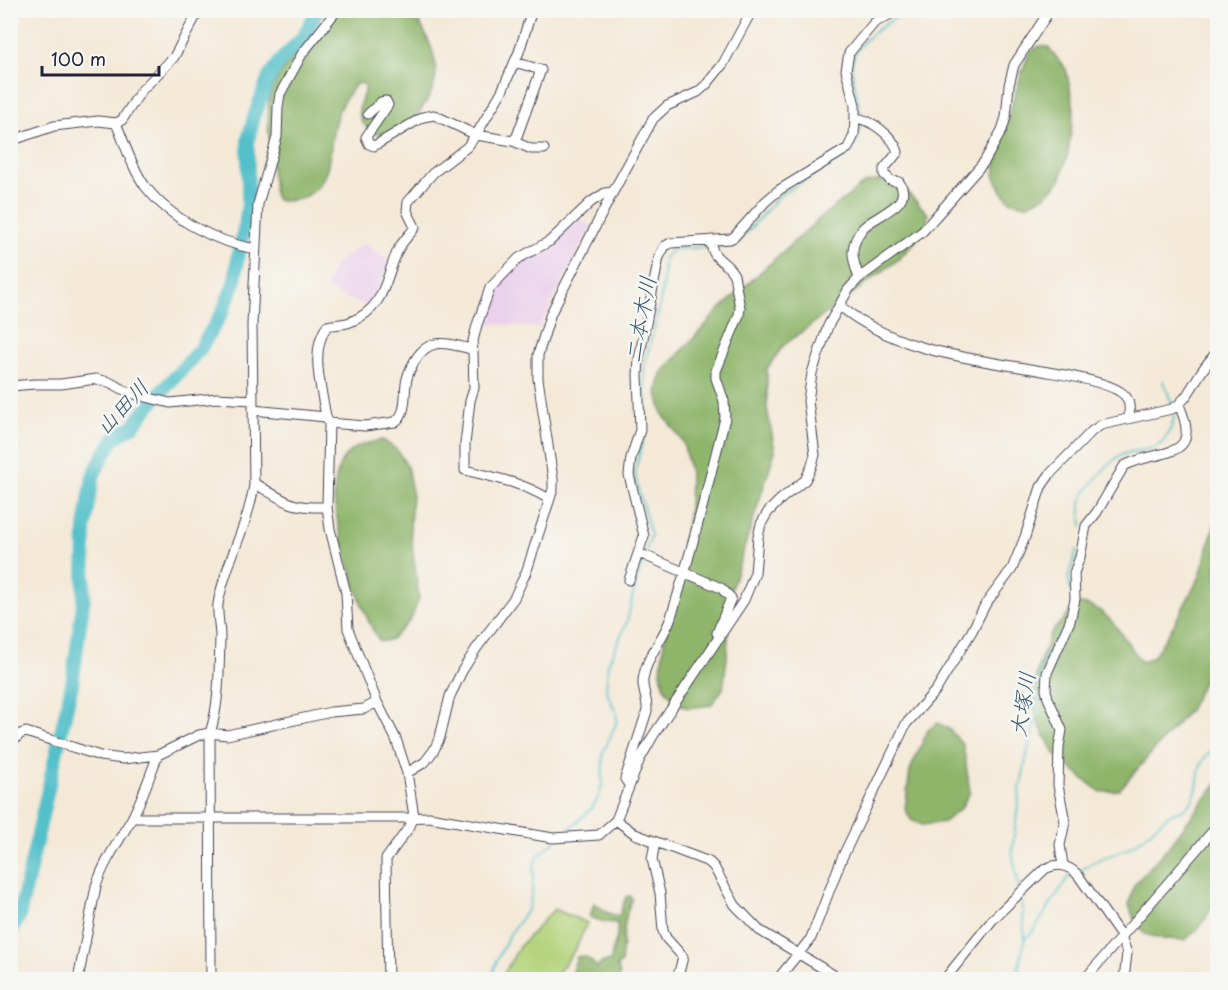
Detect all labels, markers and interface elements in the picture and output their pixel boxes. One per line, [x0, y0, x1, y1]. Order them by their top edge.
scale bar [42, 39, 159, 77]
text: 100 m [51, 45, 106, 72]
water label: 二本木川 [615, 273, 663, 365]
water label: 山田川 [86, 371, 156, 441]
water label: 大塚川 [1000, 669, 1042, 739]

